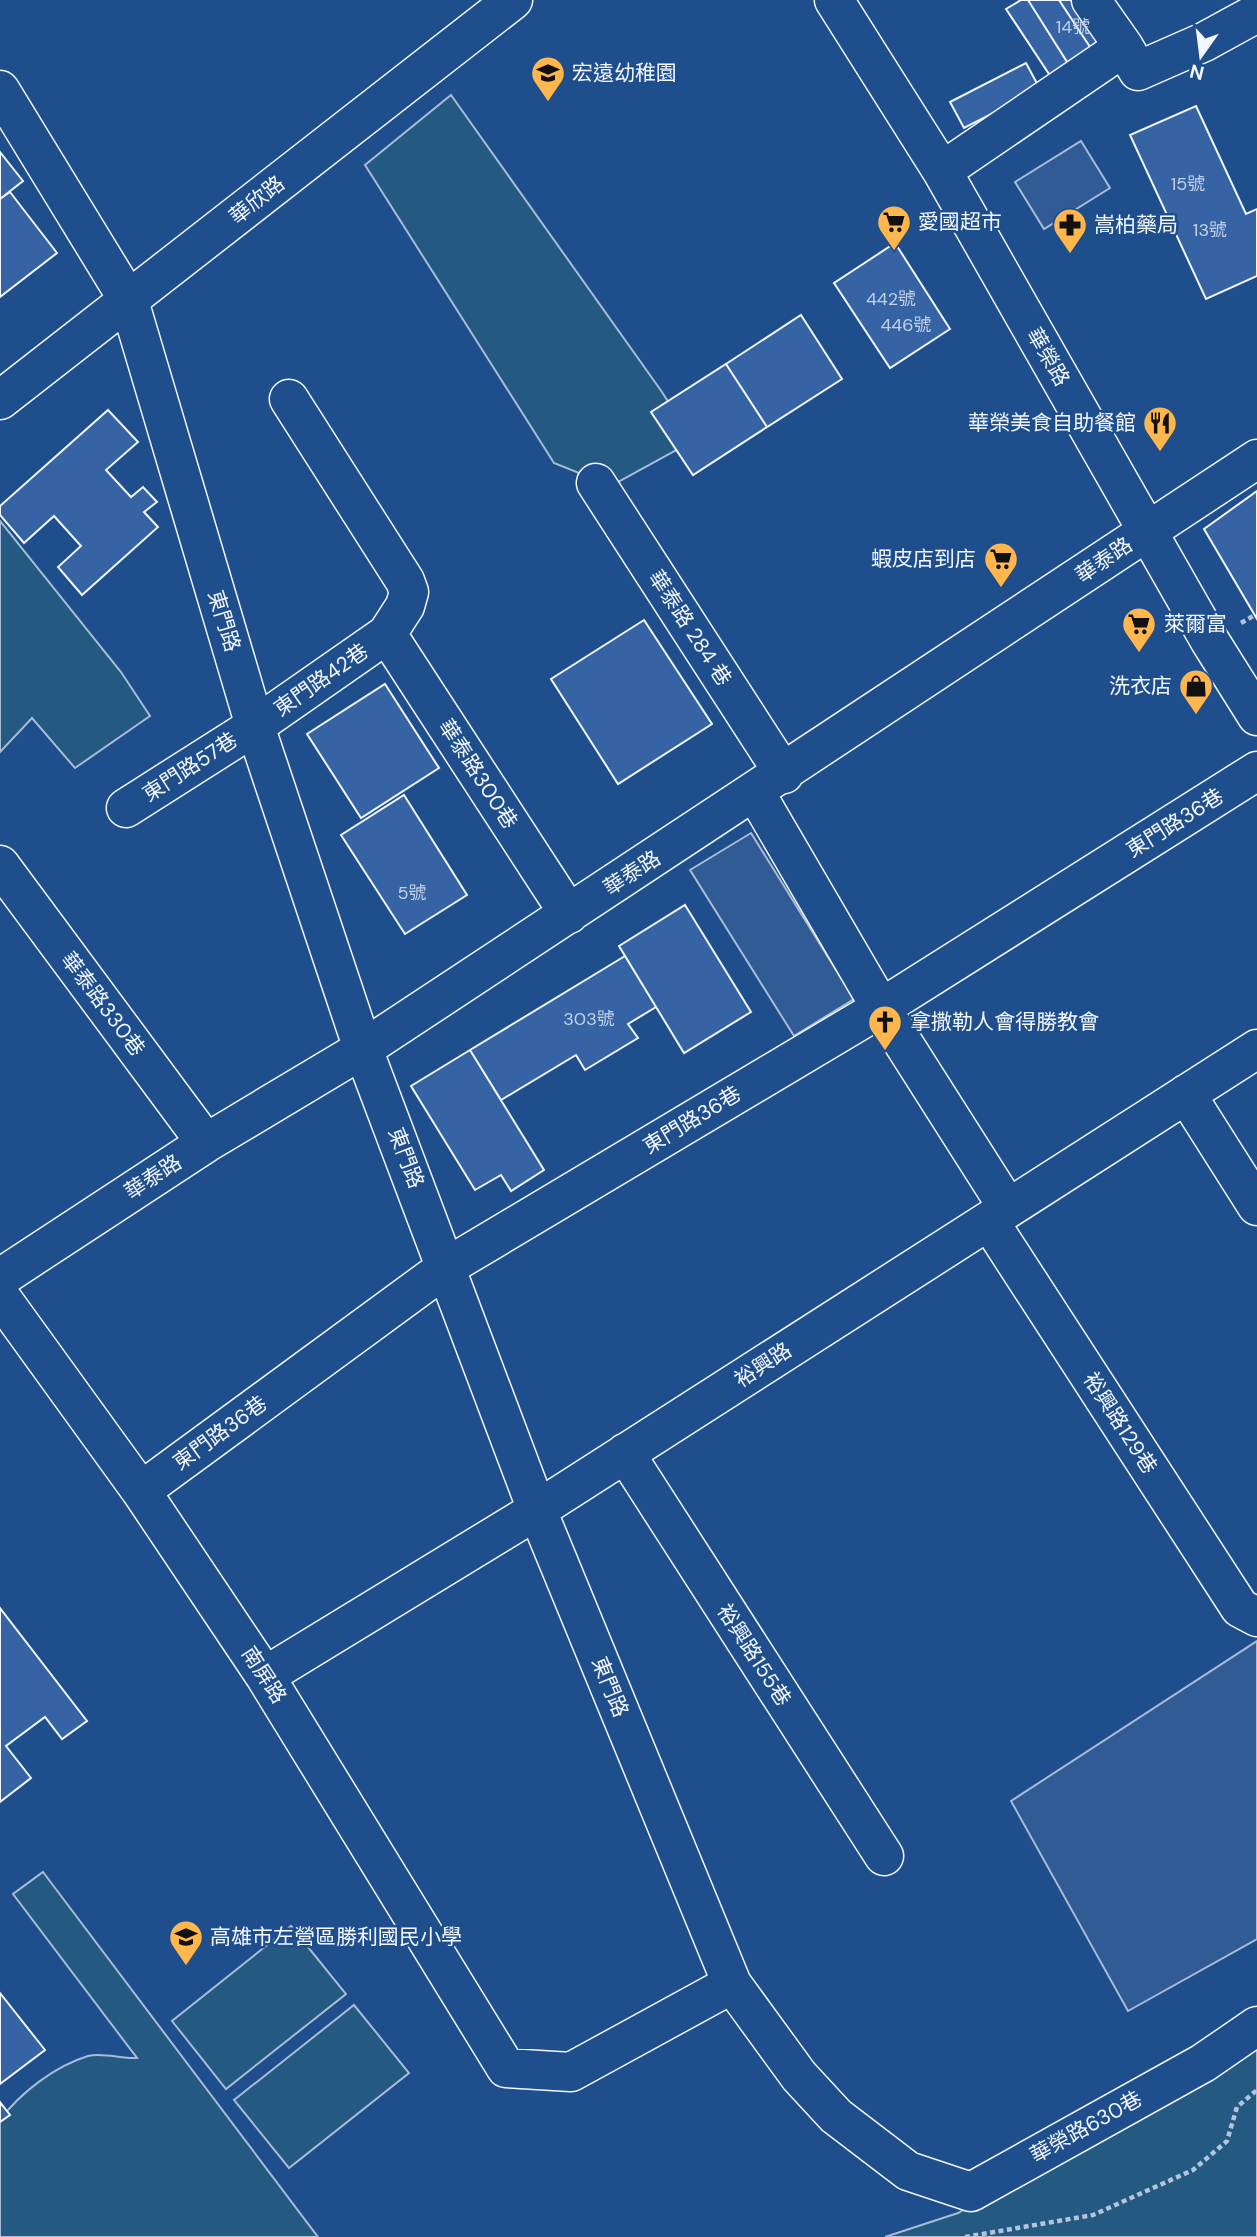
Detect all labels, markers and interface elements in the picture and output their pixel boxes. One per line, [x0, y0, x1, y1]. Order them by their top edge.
house number: 14號 [1056, 15, 1090, 39]
north arrow [1166, 21, 1236, 91]
school or university icon: 宏遠幼稚園 [529, 54, 567, 103]
text: N [1187, 58, 1207, 86]
place label: 宏遠幼稚園 [572, 59, 677, 87]
street label: 華欣路 [224, 170, 290, 230]
house number: 15號 [1171, 172, 1205, 196]
supermarket icon: 愛國超市 [875, 203, 913, 252]
pharmacy icon: 嵩柏藥局 [1051, 206, 1089, 255]
place label: 愛國超市 [918, 208, 1002, 236]
place label: 嵩柏藥局 [1094, 211, 1178, 239]
house number: 13號 [1193, 218, 1227, 242]
house number: 442號 [866, 287, 916, 311]
house number: 446號 [880, 313, 932, 337]
street label: 華榮路 [1020, 323, 1076, 391]
restaurant icon: 華榮美食自助餐館 [1141, 404, 1179, 453]
place label: 華榮美食自助餐館 [968, 409, 1136, 437]
street label: 華泰路 [1070, 531, 1138, 589]
supermarket icon: 蝦皮店到店 [982, 540, 1020, 589]
place label: 蝦皮店到店 [871, 545, 976, 573]
street label: 華泰路 284 巷 [642, 565, 738, 691]
street label: 東門路 [201, 587, 247, 655]
supermarket icon: 萊爾富 [1120, 605, 1158, 654]
place label: 萊爾富 [1164, 610, 1227, 638]
street label: 東門路42巷 [268, 637, 374, 723]
shop icon: 洗衣店 [1177, 667, 1215, 716]
place label: 洗衣店 [1109, 672, 1172, 700]
street label: 華泰路300巷 [432, 714, 524, 834]
street label: 東門路57巷 [137, 726, 243, 808]
street label: 東門路36巷 [1121, 782, 1229, 864]
street label: 華泰路 [598, 844, 666, 902]
house number: 5號 [398, 881, 426, 905]
street label: 華泰路330巷 [55, 946, 151, 1062]
church icon: 拿撒勒人會得勝教會 [866, 1003, 904, 1052]
house number: 303號 [563, 1007, 615, 1031]
place label: 拿撒勒人會得勝教會 [910, 1008, 1099, 1036]
street label: 東門路36巷 [638, 1080, 746, 1160]
street label: 東門路 [382, 1124, 430, 1192]
street label: 華泰路 [119, 1148, 187, 1206]
street label: 裕興路 [729, 1336, 797, 1394]
street label: 裕興路129巷 [1077, 1367, 1163, 1479]
street label: 東門路36巷 [167, 1389, 273, 1477]
street label: 裕興路155巷 [711, 1599, 797, 1711]
street label: 南屏路 [235, 1641, 293, 1709]
street label: 東門路 [585, 1653, 635, 1721]
school or university icon: 高雄市左營區勝利國民小學 [167, 1918, 205, 1967]
place label: 高雄市左營區勝利國民小學 [210, 1923, 462, 1951]
street label: 華榮路630巷 [1025, 2085, 1147, 2169]

